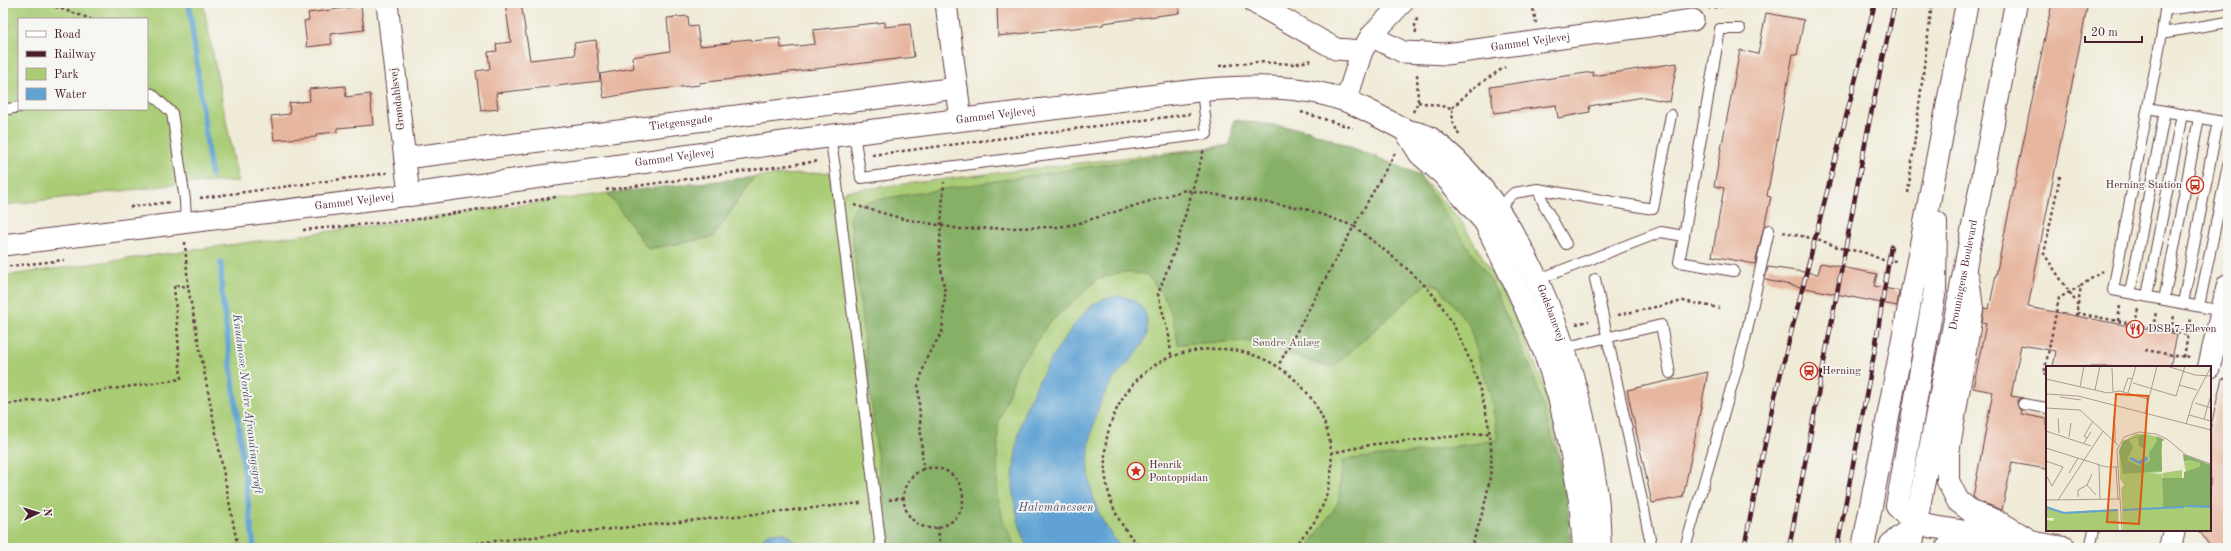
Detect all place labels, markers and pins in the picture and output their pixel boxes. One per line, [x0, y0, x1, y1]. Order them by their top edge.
bus stop icon: Herning Station [2185, 175, 2205, 195]
place label: Herning Station [2106, 180, 2182, 191]
restaurant icon: DSB 7-Eleven [2125, 319, 2145, 339]
place label: DSB 7-Eleven [2148, 324, 2217, 335]
station icon: Herning [1799, 361, 1819, 381]
place label: Herning [1822, 366, 1861, 377]
place label: Henrik Pontoppidan [1149, 460, 1208, 484]
place icon: Henrik Pontoppidan [1126, 461, 1146, 481]

